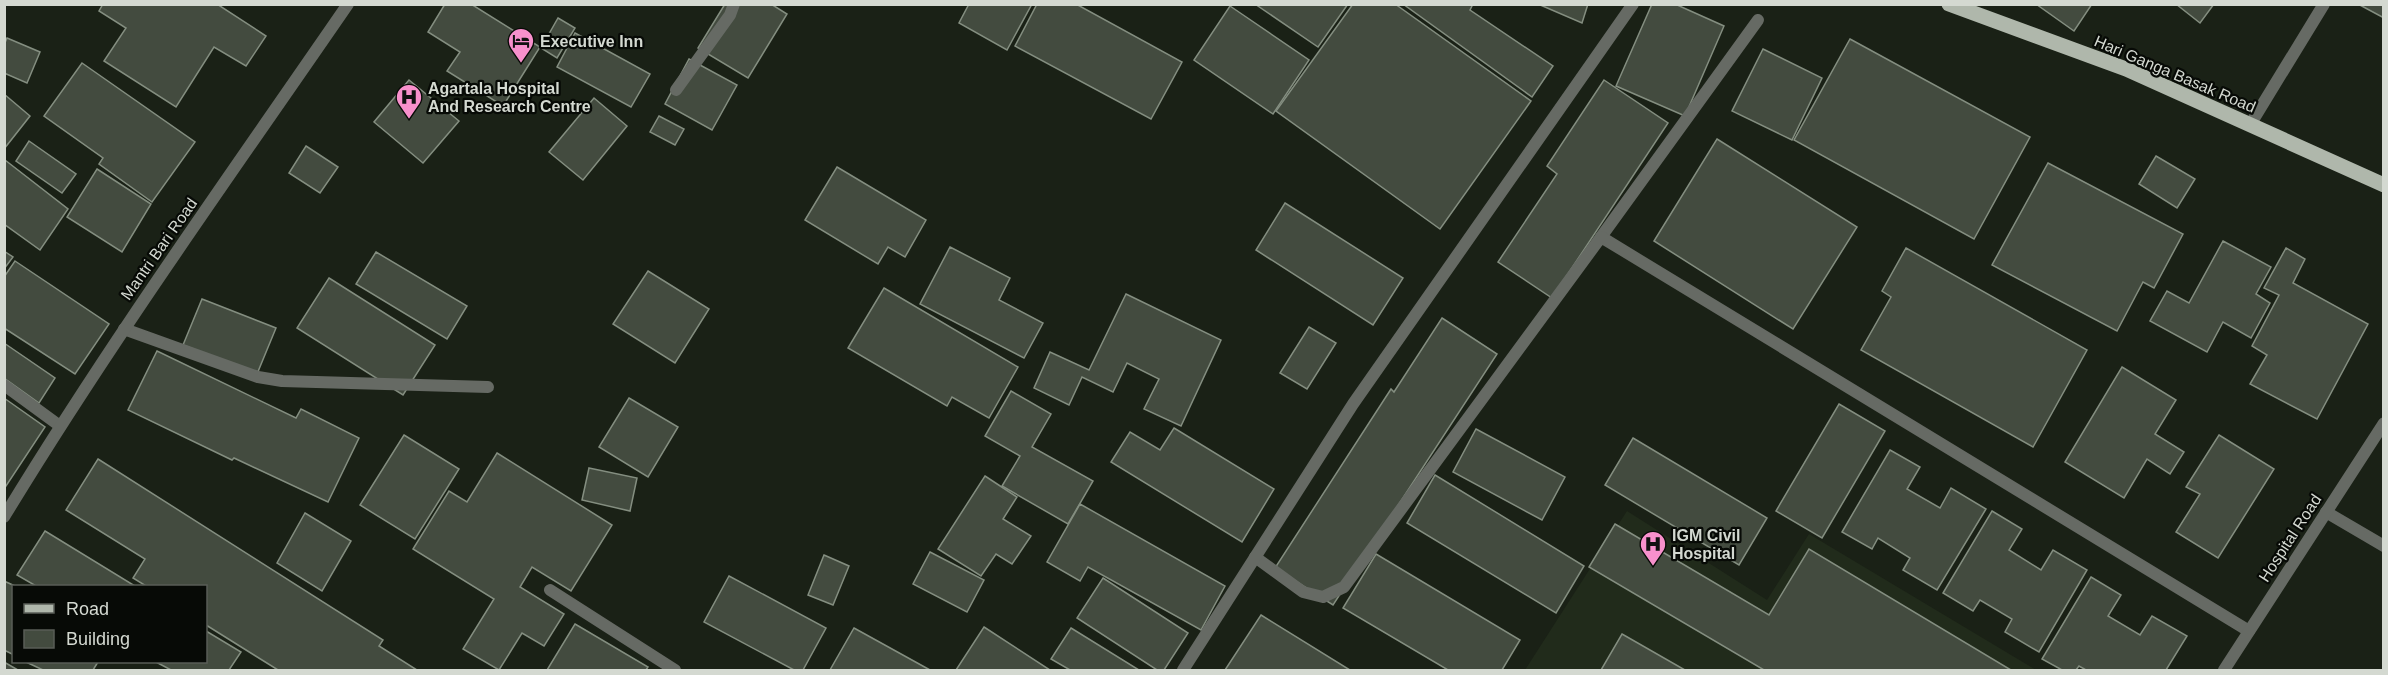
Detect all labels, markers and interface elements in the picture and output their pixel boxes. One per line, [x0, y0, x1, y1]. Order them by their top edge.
hotel icon: Executive Inn [506, 26, 536, 64]
street label: Hari Ganga Basak Road [2092, 32, 2258, 116]
place label: Executive Inn [540, 33, 643, 50]
place label: Agartala Hospital And Research Centre [428, 80, 591, 115]
hospital icon: Agartala Hospital And Research Centre [394, 82, 424, 120]
street label: Mantri Bari Road [118, 195, 200, 303]
street label: Hospital Road [2256, 491, 2324, 585]
place label: IGM Civil Hospital [1672, 527, 1740, 562]
hospital icon: IGM Civil Hospital [1638, 529, 1668, 567]
legend [12, 585, 207, 663]
text: Road [66, 599, 109, 619]
text: Building [66, 629, 130, 649]

